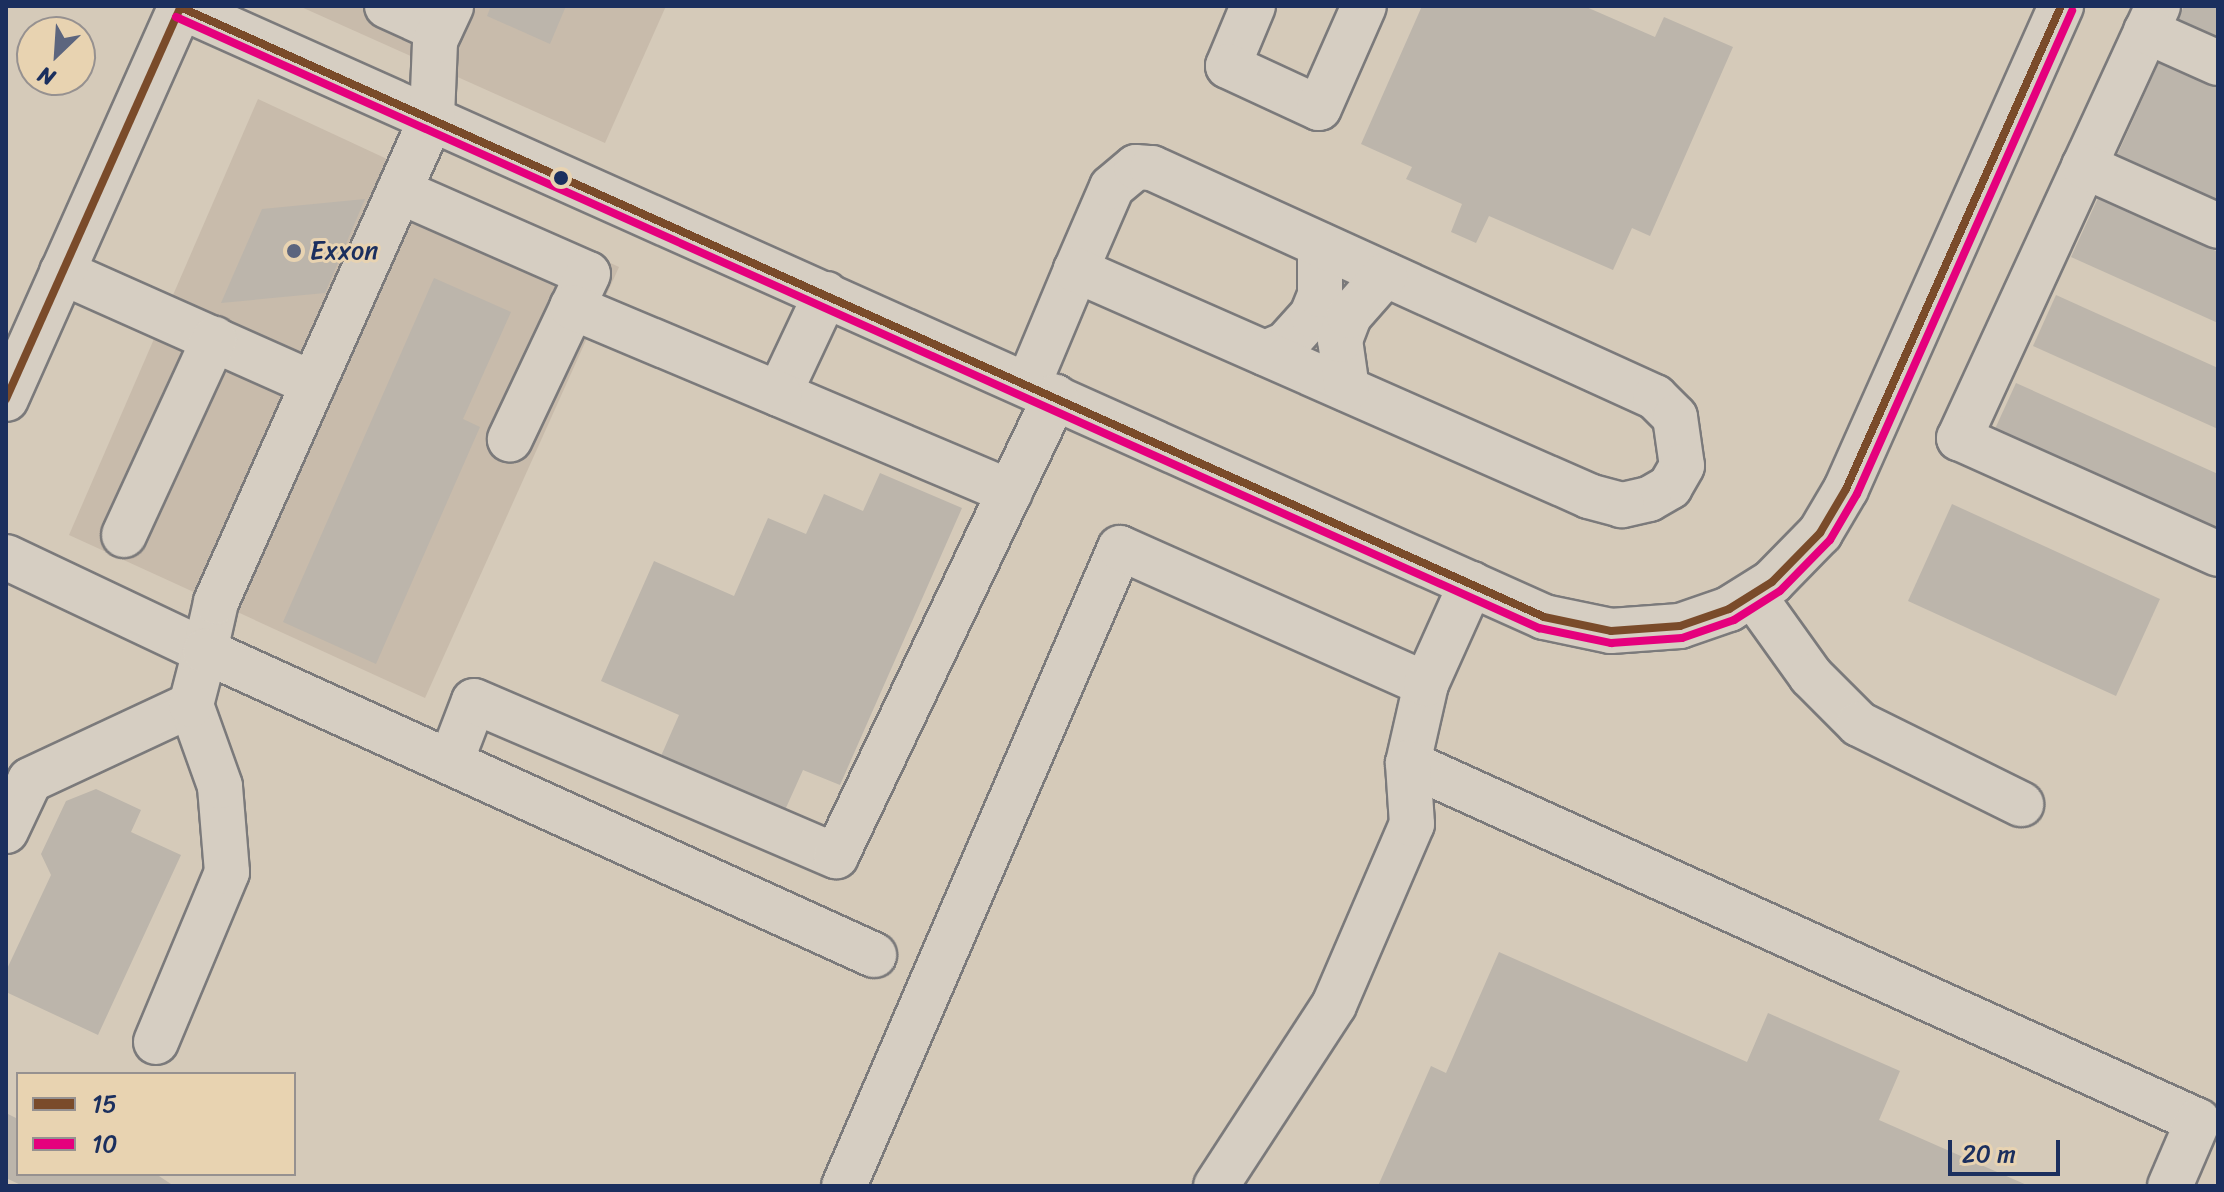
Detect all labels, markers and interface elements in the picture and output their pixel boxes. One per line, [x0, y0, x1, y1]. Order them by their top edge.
north arrow [16, 16, 96, 96]
text: N [31, 55, 62, 97]
unlabelled marker [553, 170, 569, 186]
place label: Exxon [310, 235, 378, 267]
marker: Exxon [285, 242, 303, 260]
legend [16, 1072, 296, 1176]
text: 15 [92, 1083, 117, 1125]
text: 10 [92, 1123, 117, 1165]
scale bar [1952, 1124, 2064, 1174]
text: 20 m [1962, 1133, 2016, 1175]

